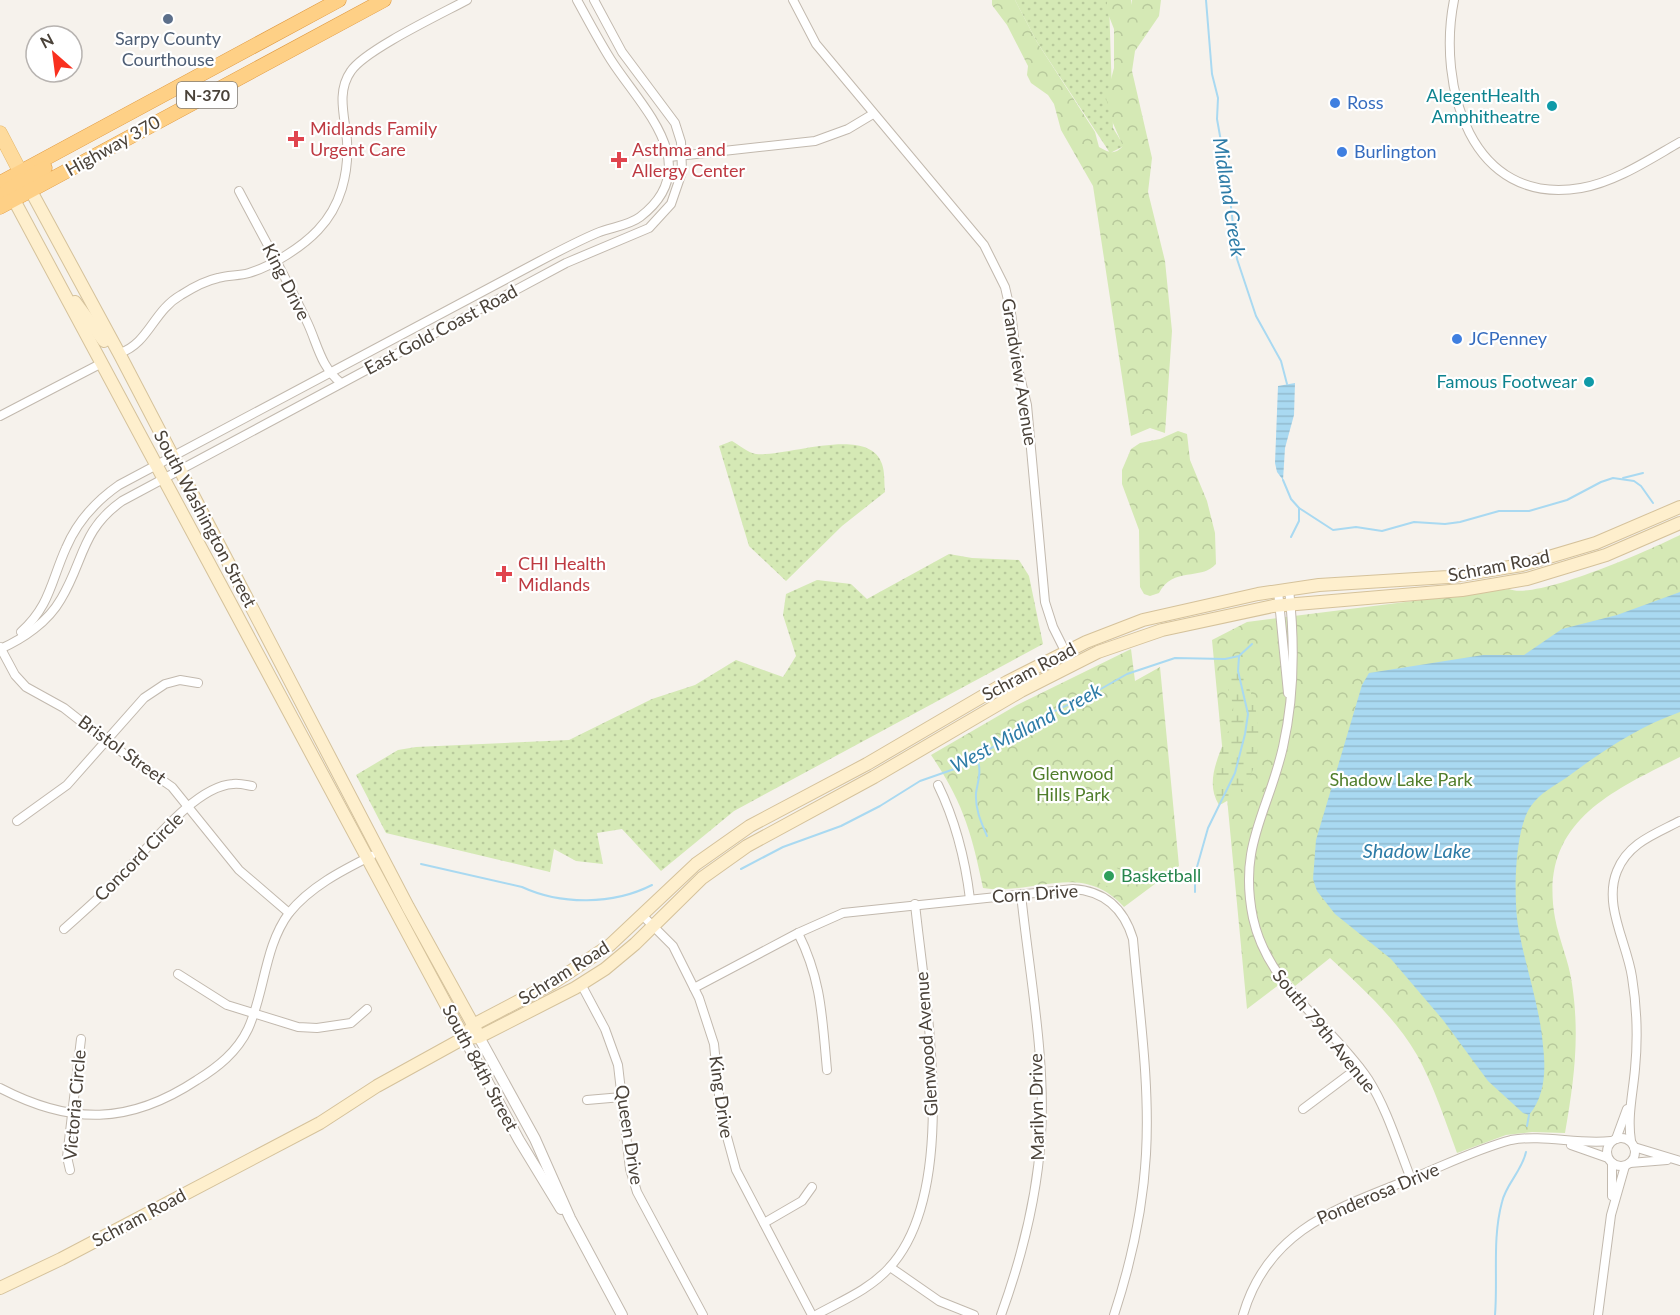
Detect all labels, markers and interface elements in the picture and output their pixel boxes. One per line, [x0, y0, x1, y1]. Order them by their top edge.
marker: Sarpy County Courthouse [161, 12, 175, 26]
north arrow [24, 24, 84, 84]
place label: Sarpy County Courthouse [115, 27, 222, 70]
text: N [37, 29, 57, 52]
road number: N-370 [177, 82, 237, 108]
place label: AlegentHealth Amphitheatre [1426, 84, 1540, 127]
place label: Ross [1347, 91, 1384, 113]
marker: Ross [1328, 96, 1342, 110]
marker: AlegentHealth Amphitheatre [1545, 99, 1559, 113]
street label: Highway 370 [61, 110, 164, 180]
place label: Midlands Family Urgent Care [310, 117, 438, 160]
marker: Midlands Family Urgent Care [287, 130, 305, 148]
water label: Midland Creek [1209, 136, 1251, 259]
place label: Asthma and Allergy Center [632, 138, 745, 181]
place label: Burlington [1354, 140, 1437, 162]
marker: Burlington [1335, 145, 1349, 159]
marker: Asthma and Allergy Center [610, 151, 628, 169]
street label: King Drive [258, 239, 316, 324]
street label: East Gold Coast Road [360, 279, 521, 379]
street label: Grandview Avenue [997, 297, 1042, 447]
place label: JCPenney [1469, 327, 1548, 349]
marker: JCPenney [1450, 332, 1464, 346]
place label: Famous Footwear [1437, 370, 1577, 392]
marker: Famous Footwear [1582, 375, 1596, 389]
street label: South Washington Street [150, 426, 262, 611]
street label: Schram Road [1446, 544, 1551, 586]
place label: CHI Health Midlands [518, 552, 606, 595]
marker: CHI Health Midlands [495, 565, 513, 583]
street label: Schram Road [978, 637, 1079, 705]
water label: West Midland Creek [946, 677, 1106, 777]
street label: Bristol Street [74, 710, 171, 789]
park label: Glenwood Hills Park [1032, 762, 1114, 805]
park label: Shadow Lake Park [1329, 768, 1473, 790]
street label: Concord Circle [89, 807, 187, 905]
water label: Shadow Lake [1363, 838, 1471, 862]
place label: Basketball [1121, 864, 1201, 886]
marker: Basketball [1102, 869, 1116, 883]
street label: Corn Drive [991, 879, 1079, 907]
street label: Schram Road [514, 936, 613, 1009]
street label: South 79th Avenue [1268, 964, 1381, 1096]
street label: Glenwood Avenue [910, 971, 942, 1117]
street label: South 84th Street [438, 1000, 524, 1135]
street label: Victoria Circle [58, 1049, 90, 1161]
street label: Marilyn Drive [1024, 1053, 1048, 1161]
street label: King Drive [705, 1054, 739, 1140]
street label: Queen Drive [611, 1083, 649, 1186]
street label: Ponderosa Drive [1313, 1157, 1442, 1229]
street label: Schram Road [88, 1183, 189, 1251]

